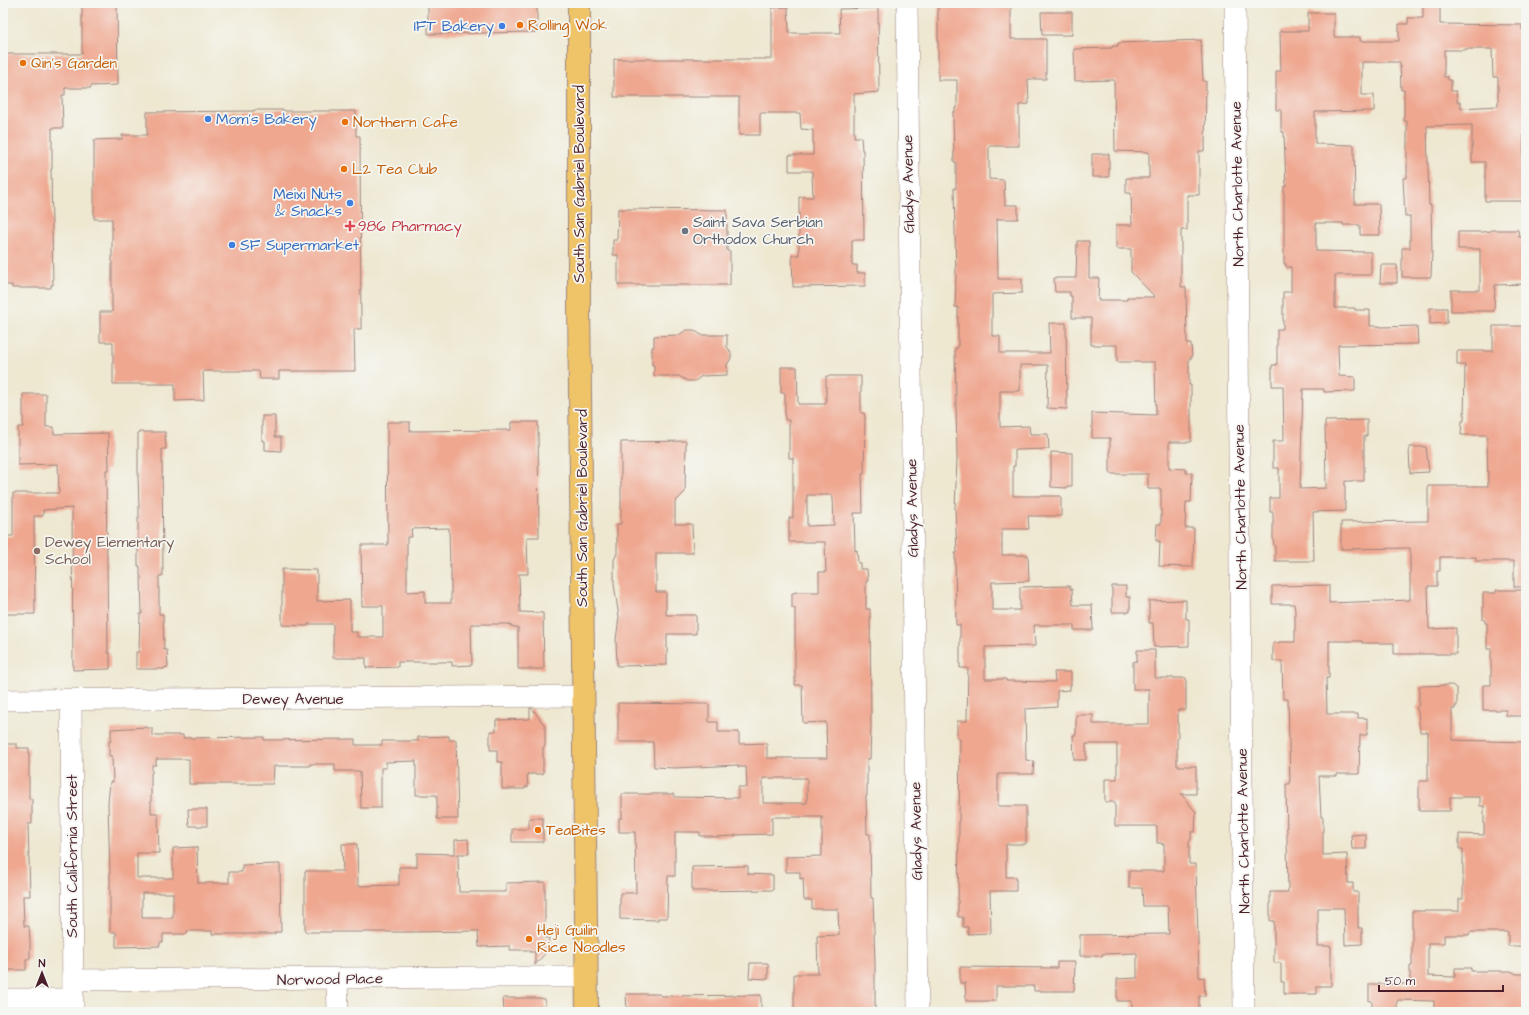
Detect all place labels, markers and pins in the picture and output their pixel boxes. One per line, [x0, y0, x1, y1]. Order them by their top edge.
place label: Rolling Wok [528, 15, 607, 37]
place label: IFT Bakery [414, 16, 494, 38]
marker: Rolling Wok [515, 20, 525, 30]
marker: IFT Bakery [497, 21, 507, 31]
place label: Qin’s Garden [31, 53, 118, 74]
marker: Qin’s Garden [18, 58, 28, 68]
place label: Mom's Bakery [216, 109, 317, 131]
place label: Northern Cafe [353, 112, 458, 133]
marker: Mom's Bakery [203, 114, 213, 124]
marker: Northern Cafe [340, 117, 350, 127]
place label: L2 Tea Club [352, 159, 438, 180]
marker: L2 Tea Club [339, 164, 349, 174]
place label: Meixi Nuts & Snacks [273, 184, 342, 222]
marker: Meixi Nuts & Snacks [345, 198, 355, 208]
place label: Saint Sava Serbian Orthodox Church [693, 212, 823, 250]
place label: 986 Pharmacy [358, 216, 462, 238]
marker: 986 Pharmacy [345, 221, 355, 231]
marker: Saint Sava Serbian Orthodox Church [680, 226, 690, 236]
place label: SF Supermarket [240, 235, 359, 256]
marker: SF Supermarket [227, 240, 237, 250]
place label: Dewey Elementary School [45, 532, 174, 570]
marker: Dewey Elementary School [32, 546, 42, 556]
place label: TeaBites [546, 820, 606, 841]
marker: TeaBites [533, 825, 543, 835]
place label: Heji Guilin Rice Noodles [537, 920, 626, 958]
marker: Heji Guilin Rice Noodles [524, 934, 534, 944]

